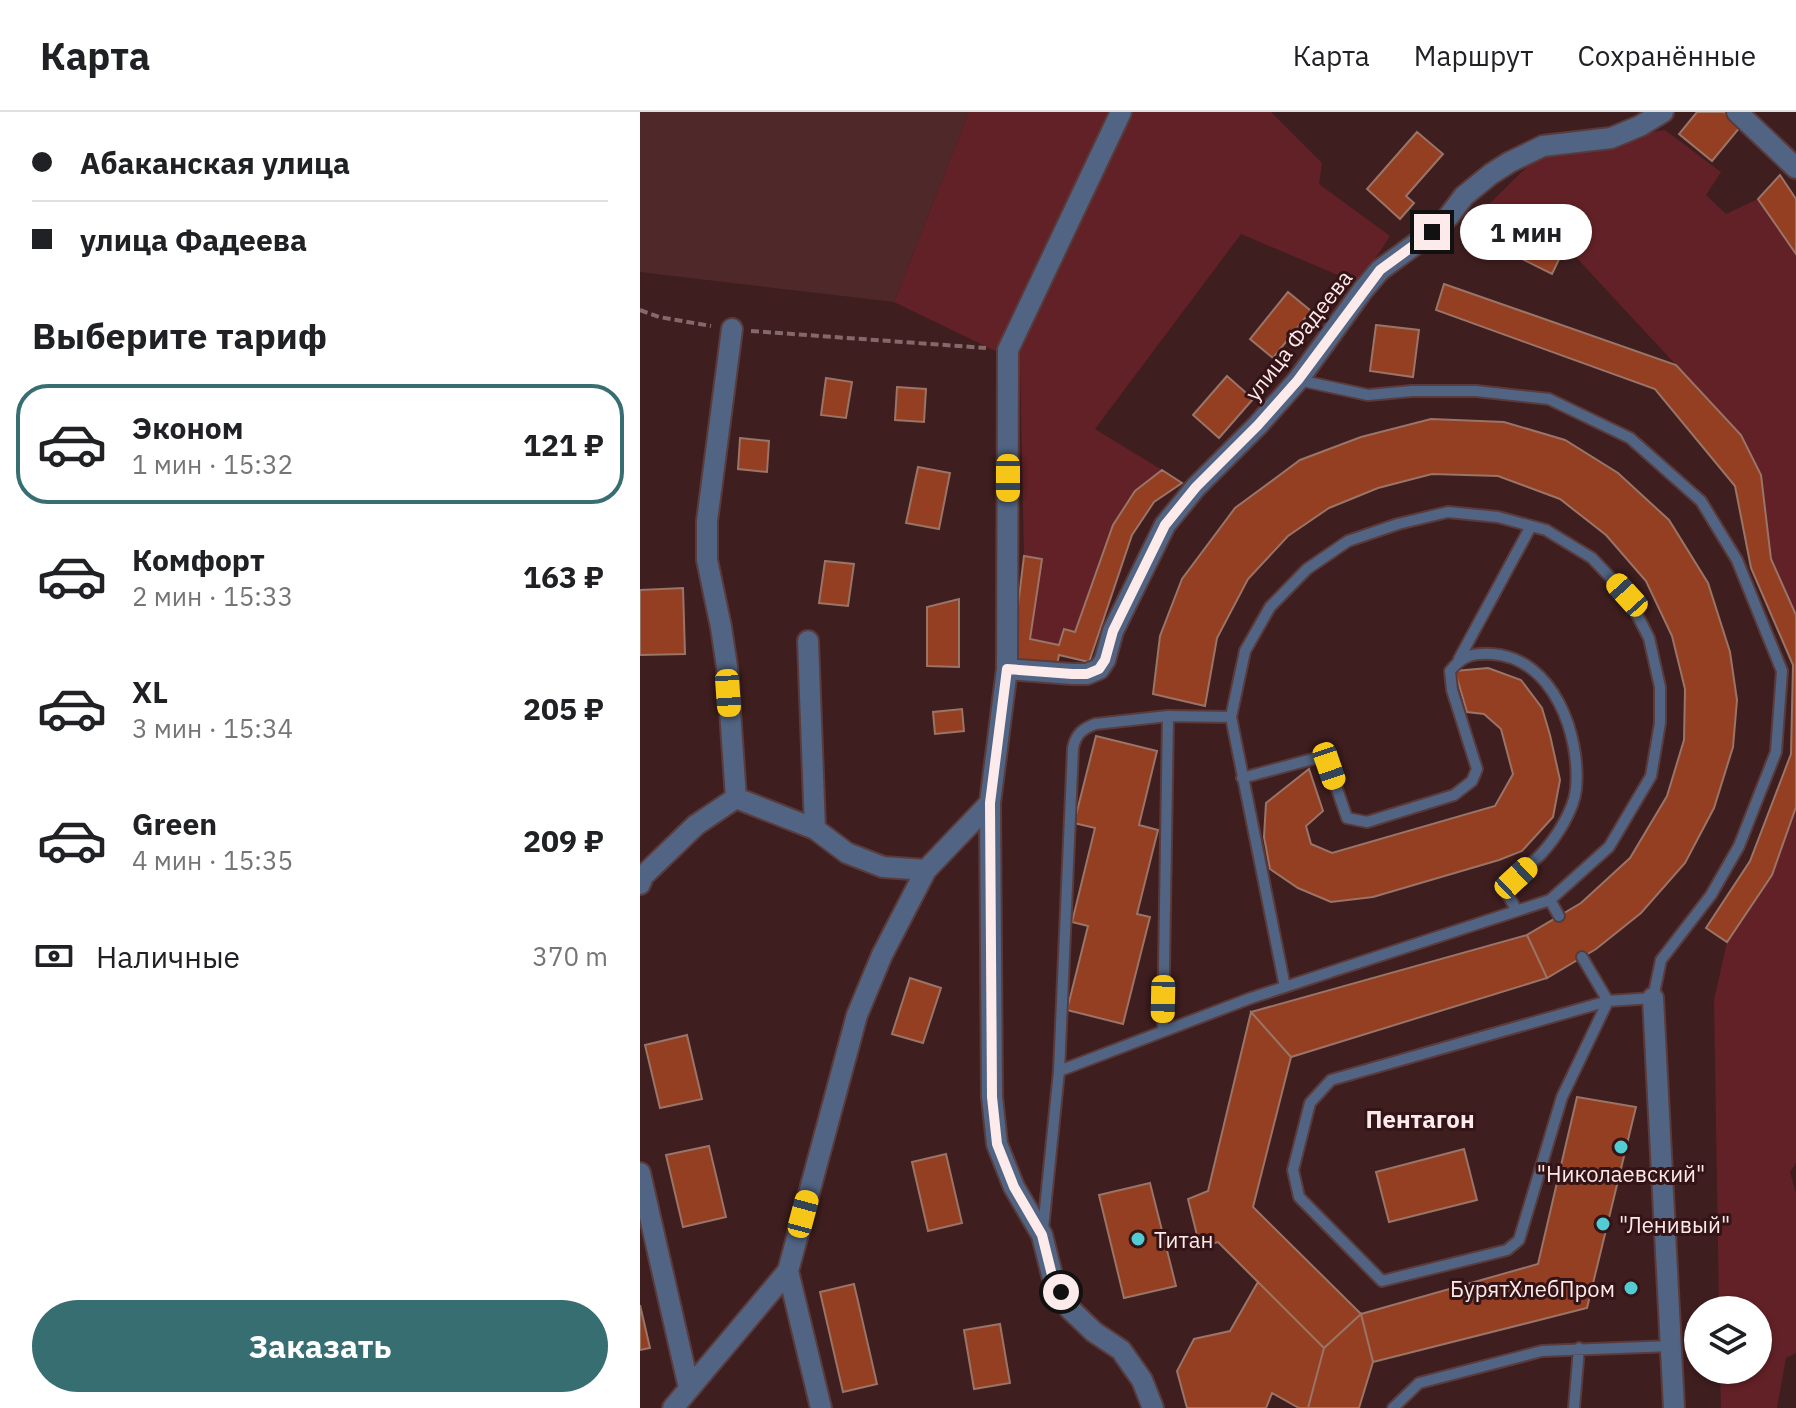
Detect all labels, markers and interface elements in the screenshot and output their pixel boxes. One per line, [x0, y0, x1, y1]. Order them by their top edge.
text: Карта [40, 31, 150, 80]
text: Карта [1293, 37, 1370, 74]
text: Маршрут [1414, 37, 1533, 74]
text: Сохранённые [1577, 37, 1756, 74]
text: Абаканская улица [80, 143, 350, 182]
callout: 1 мин [1460, 204, 1592, 260]
route end [1414, 214, 1450, 250]
text: 1 мин [1490, 215, 1562, 249]
text: улица Фадеева [80, 220, 307, 259]
street label: улица Фадеева [1238, 264, 1358, 406]
text: Выберите тариф [32, 312, 327, 359]
icon: car [36, 408, 108, 480]
text: Эконом [132, 408, 243, 447]
text: 121 ₽ [523, 425, 604, 464]
text: 1 мин · 15:32 [132, 447, 293, 481]
car [996, 454, 1020, 502]
icon: car [36, 540, 108, 612]
text: Комфорт [132, 540, 265, 579]
text: 163 ₽ [523, 557, 604, 596]
car [1602, 569, 1652, 621]
text: 2 мин · 15:33 [132, 579, 293, 613]
car [714, 668, 742, 718]
icon: car [36, 672, 108, 744]
text: XL [132, 672, 168, 711]
text: 205 ₽ [523, 689, 604, 728]
text: 3 мин · 15:34 [132, 711, 293, 745]
car [1310, 739, 1348, 793]
icon: car [36, 804, 108, 876]
text: Green [132, 804, 217, 843]
text: 209 ₽ [523, 821, 604, 860]
text: 4 мин · 15:35 [132, 843, 293, 877]
car [1490, 853, 1542, 903]
icon: cash [32, 934, 76, 978]
text: Наличные [96, 937, 240, 976]
text: 370 m [532, 939, 608, 973]
car [1151, 975, 1175, 1023]
district label: Пентагон [1365, 1103, 1475, 1135]
marker: "Николаевский" [1612, 1138, 1630, 1156]
place label: "Николаевский" [1537, 1159, 1705, 1188]
car [785, 1188, 821, 1240]
place label: "Ленивый" [1619, 1210, 1730, 1239]
marker: "Ленивый" [1594, 1215, 1612, 1233]
place label: Титан [1154, 1225, 1213, 1254]
marker: Титан [1129, 1230, 1147, 1248]
route start [1043, 1274, 1079, 1310]
place label: БурятХлебПром [1450, 1274, 1615, 1303]
marker: БурятХлебПром [1622, 1279, 1640, 1297]
map controls [1684, 1296, 1772, 1384]
button: layers [1684, 1296, 1772, 1384]
button: Заказать [32, 1300, 608, 1392]

